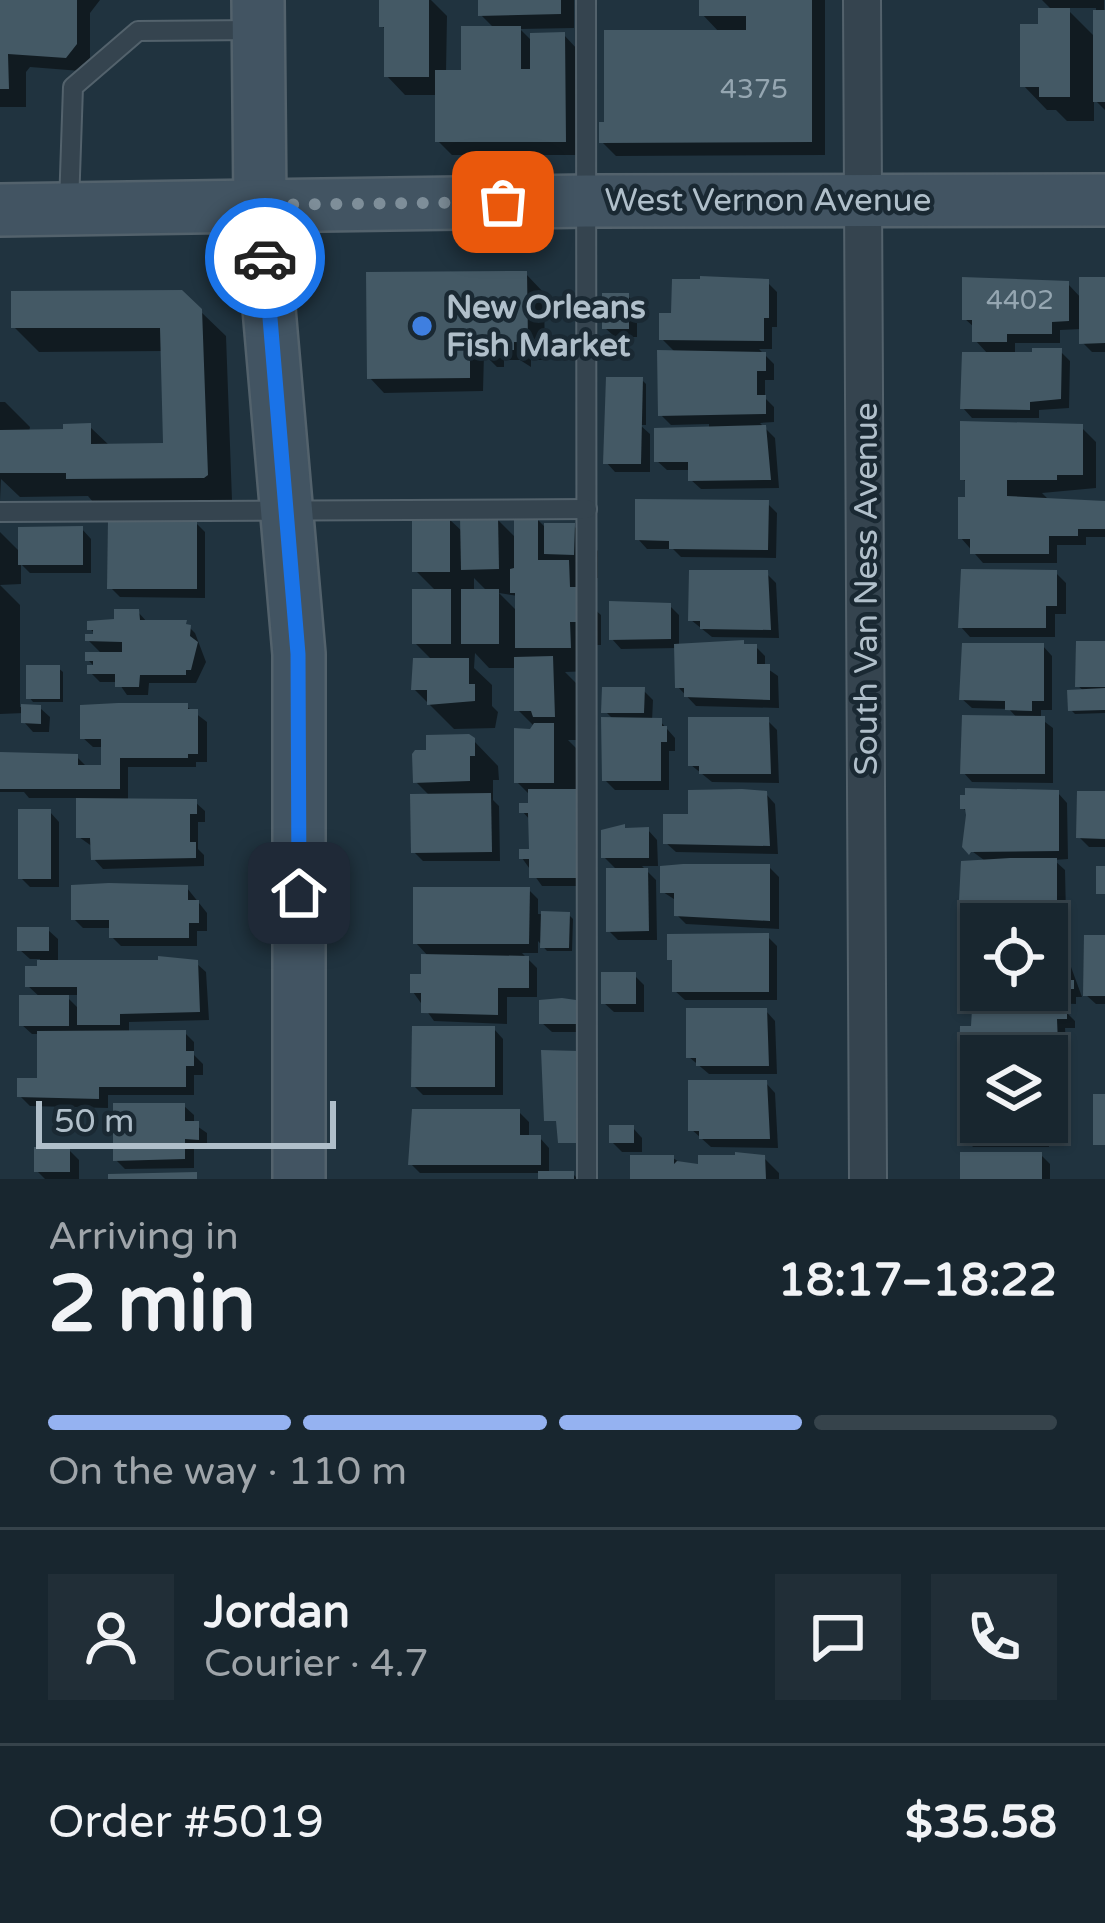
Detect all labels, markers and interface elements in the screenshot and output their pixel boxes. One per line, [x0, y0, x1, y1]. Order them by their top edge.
house number: 4375 [720, 73, 788, 106]
pin [452, 151, 554, 253]
icon: bag [470, 169, 536, 235]
street label: West Vernon Avenue [605, 181, 931, 220]
courier [205, 198, 325, 318]
icon: car [232, 225, 298, 291]
house number: 4402 [986, 284, 1054, 317]
place label: New Orleans Fish Market [446, 288, 646, 365]
marker: New Orleans Fish Market [409, 313, 435, 339]
street label: South Van Ness Avenue [847, 402, 886, 776]
pin [248, 842, 350, 944]
icon: home [266, 860, 332, 926]
map controls [960, 903, 1068, 1143]
button: locate [960, 903, 1068, 1011]
button: layers [960, 1035, 1068, 1143]
scale bar [36, 1095, 336, 1148]
text: 50 m [54, 1102, 134, 1141]
text: Arriving in [48, 1213, 239, 1260]
text: 18:17–18:22 [778, 1254, 1057, 1308]
text: 2 min [48, 1258, 256, 1352]
text: On the way · 110 m [48, 1448, 407, 1495]
button: person [48, 1574, 174, 1700]
button: chat [775, 1574, 901, 1700]
button: phone [931, 1574, 1057, 1700]
text: Jordan [204, 1586, 350, 1640]
text: Courier · 4.7 [204, 1640, 429, 1687]
text: Order #5019 [48, 1796, 324, 1850]
text: $35.58 [905, 1796, 1057, 1850]

